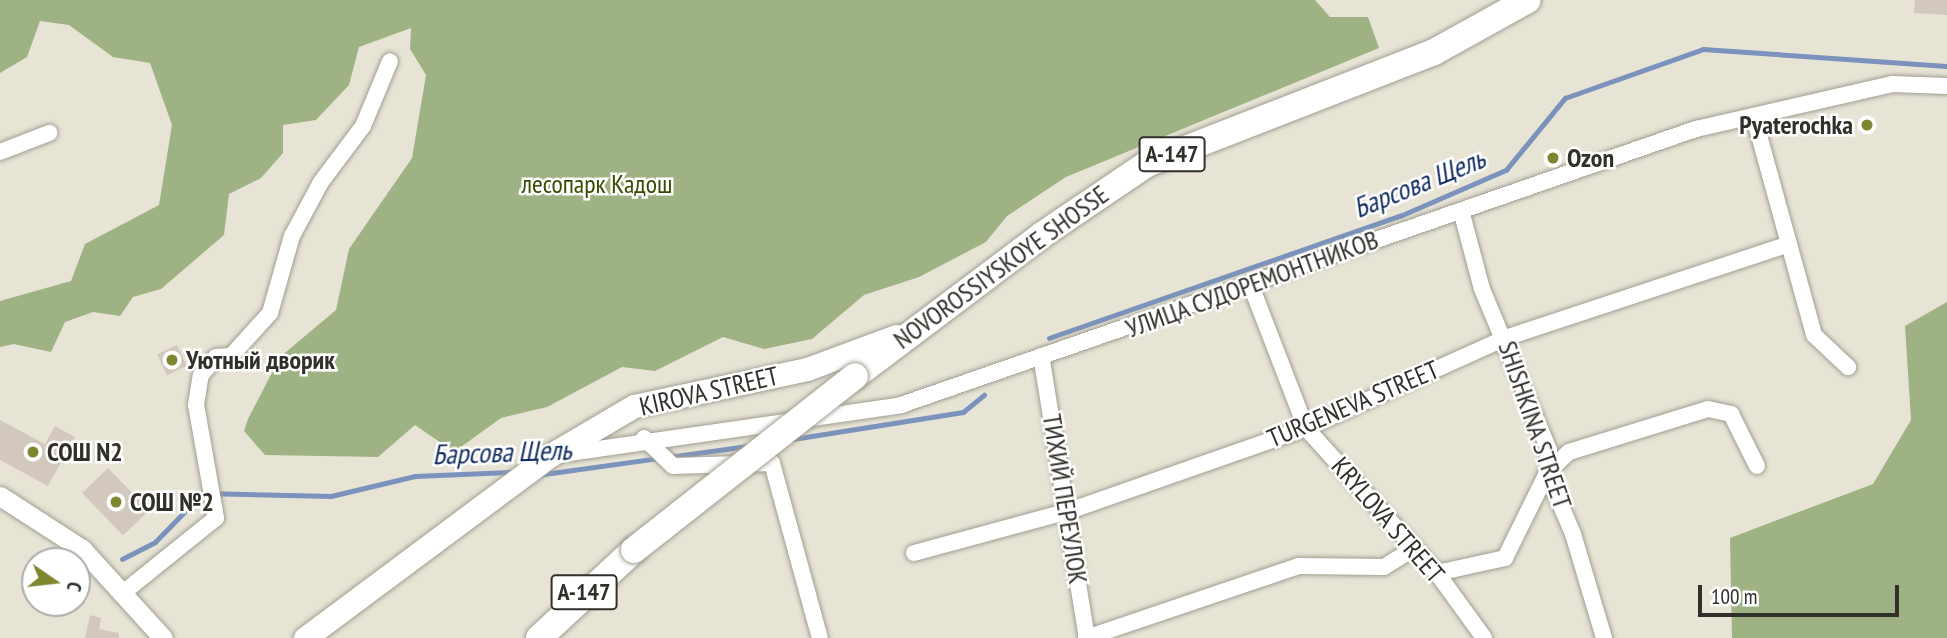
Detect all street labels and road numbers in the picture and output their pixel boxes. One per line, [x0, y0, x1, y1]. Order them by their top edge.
road number: А-147 [1137, 134, 1207, 174]
street label: NOVOROSSIYSKOYE SHOSSE [888, 179, 1114, 355]
street label: УЛИЦА СУДОРЕМОНТНИКОВ [1121, 224, 1383, 344]
street label: SHISHKINA STREET [1492, 337, 1578, 513]
street label: TURGENEVA STREET [1262, 354, 1444, 454]
street label: KIROVA STREET [636, 360, 782, 422]
street label: ТИХИЙ ПЕРЕУЛОК [1036, 412, 1094, 586]
street label: KRYLOVA STREET [1325, 451, 1451, 589]
road number: А-147 [549, 572, 619, 612]

